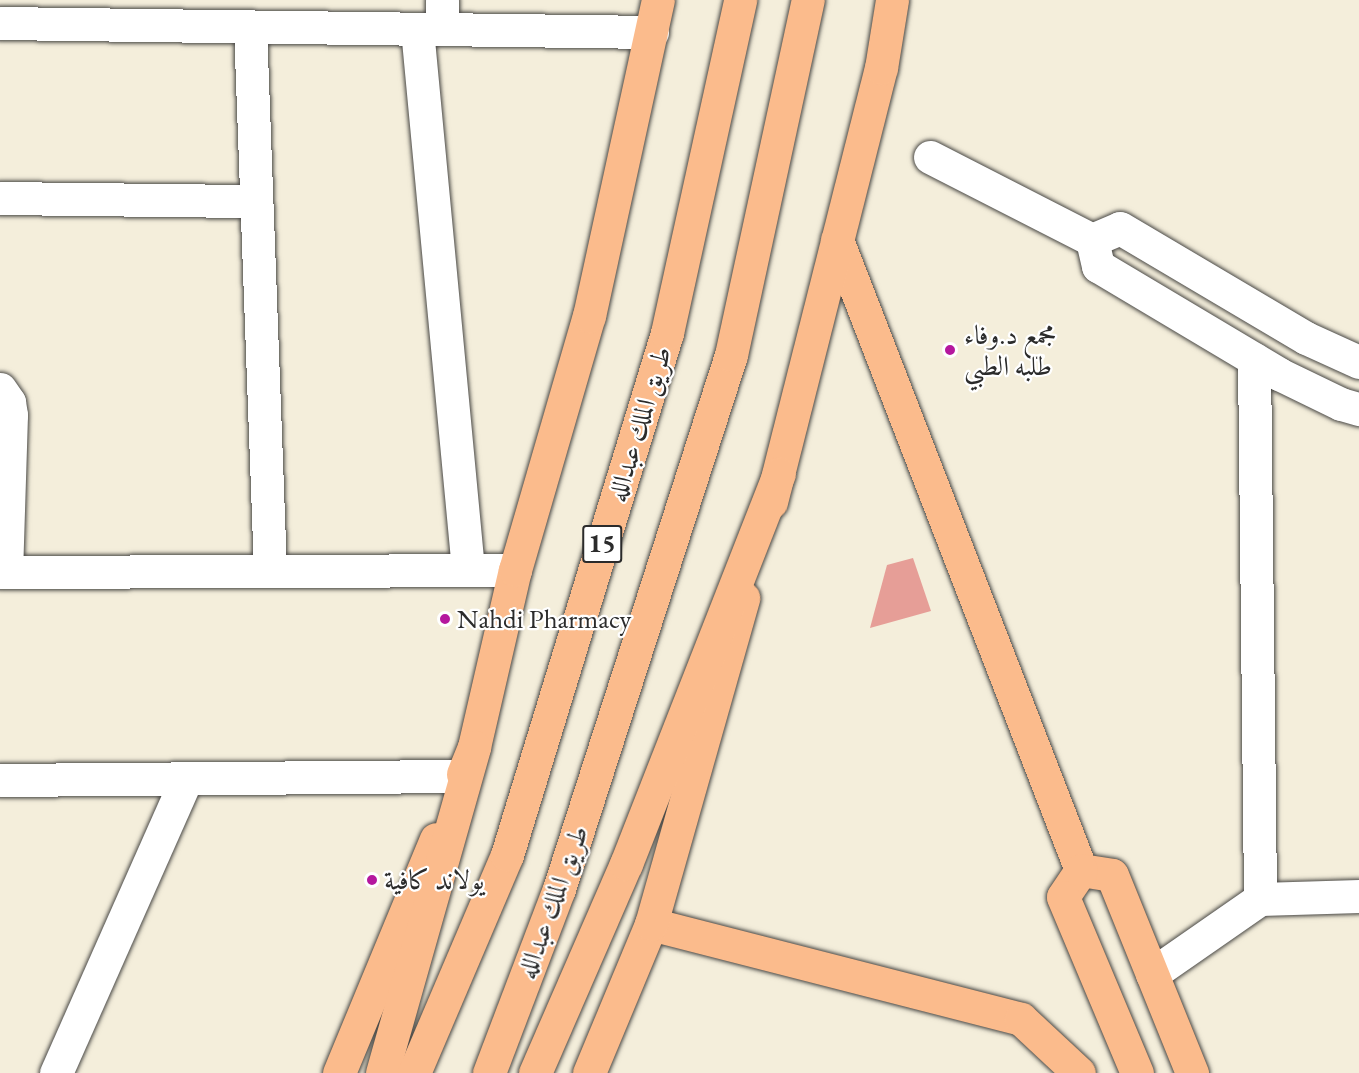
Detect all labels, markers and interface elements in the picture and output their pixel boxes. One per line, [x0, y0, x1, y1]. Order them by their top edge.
place label: مجمع د.وفاء طلبه الطبي [964, 318, 1056, 381]
marker: مجمع د.وفاء طلبه الطبي [941, 341, 959, 359]
street label: طريق الملك عبدالله [600, 342, 678, 506]
road number: 15 [581, 521, 623, 567]
place label: Nahdi Pharmacy [457, 603, 631, 635]
marker: Nahdi Pharmacy [438, 612, 452, 626]
street label: طريق الملك عبدالله [509, 821, 595, 983]
place label: يولاند كافية [384, 864, 484, 896]
marker: يولاند كافية [365, 873, 379, 887]

